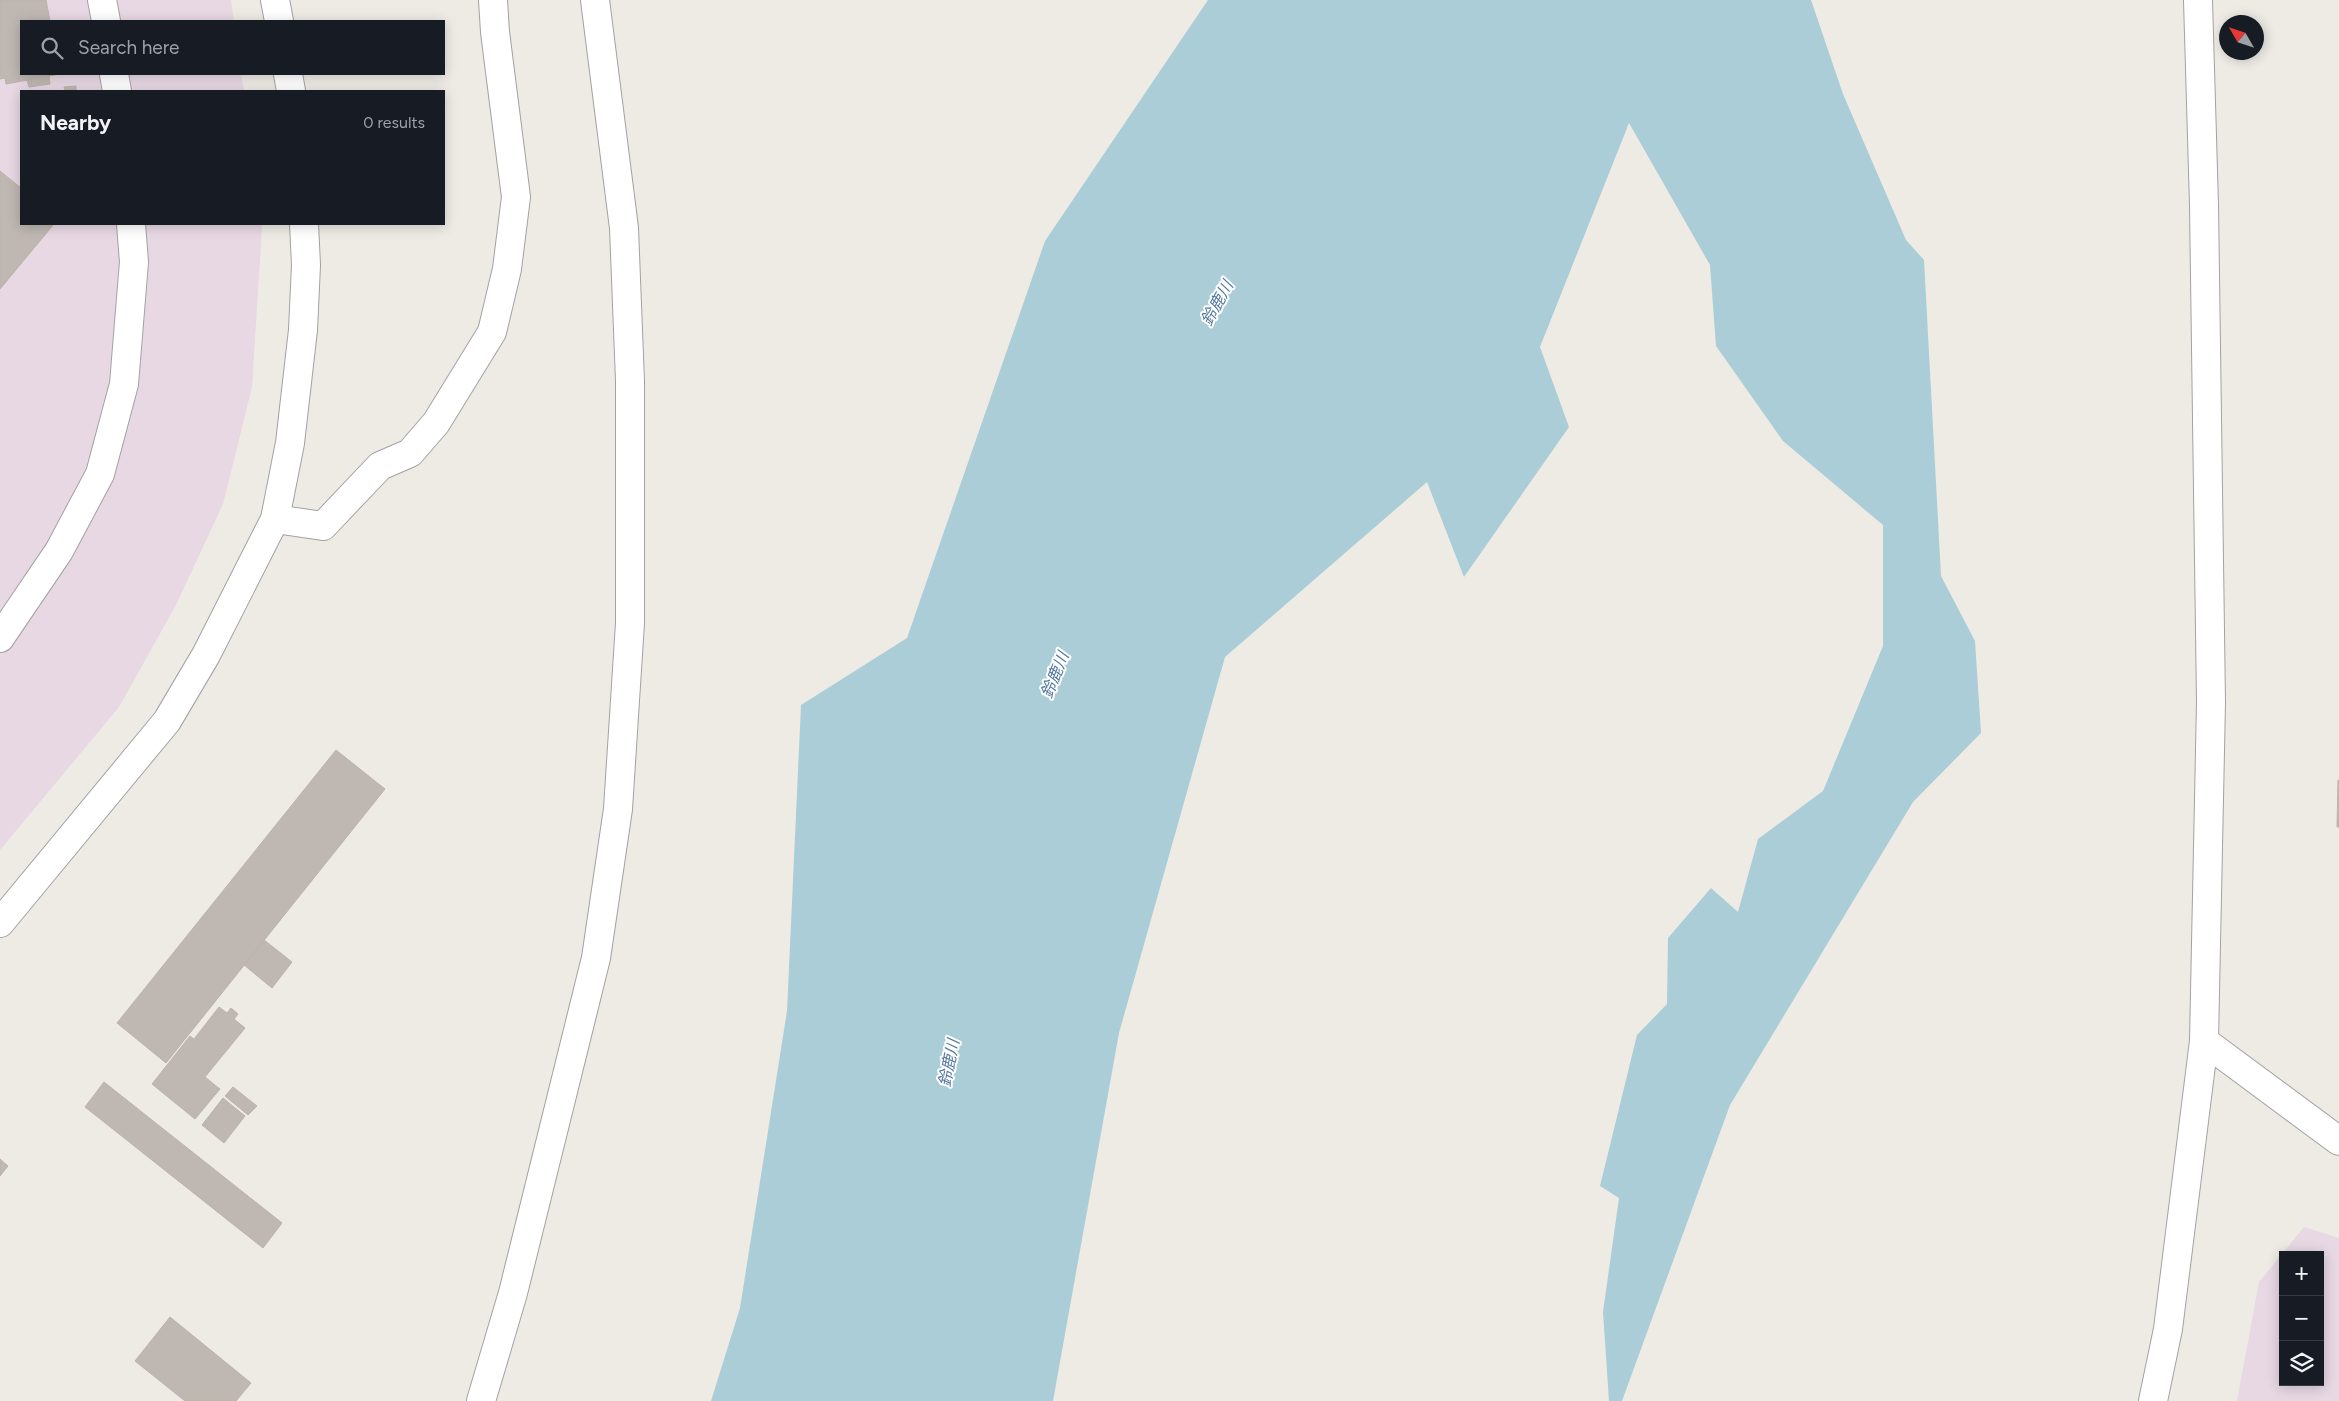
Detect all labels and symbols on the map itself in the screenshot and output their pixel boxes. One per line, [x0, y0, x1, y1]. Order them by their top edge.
north arrow [2219, 15, 2264, 60]
water label: 鈴鹿川 [1197, 276, 1238, 329]
water label: 鈴鹿川 [1037, 647, 1074, 701]
water label: 鈴鹿川 [935, 1036, 963, 1088]

